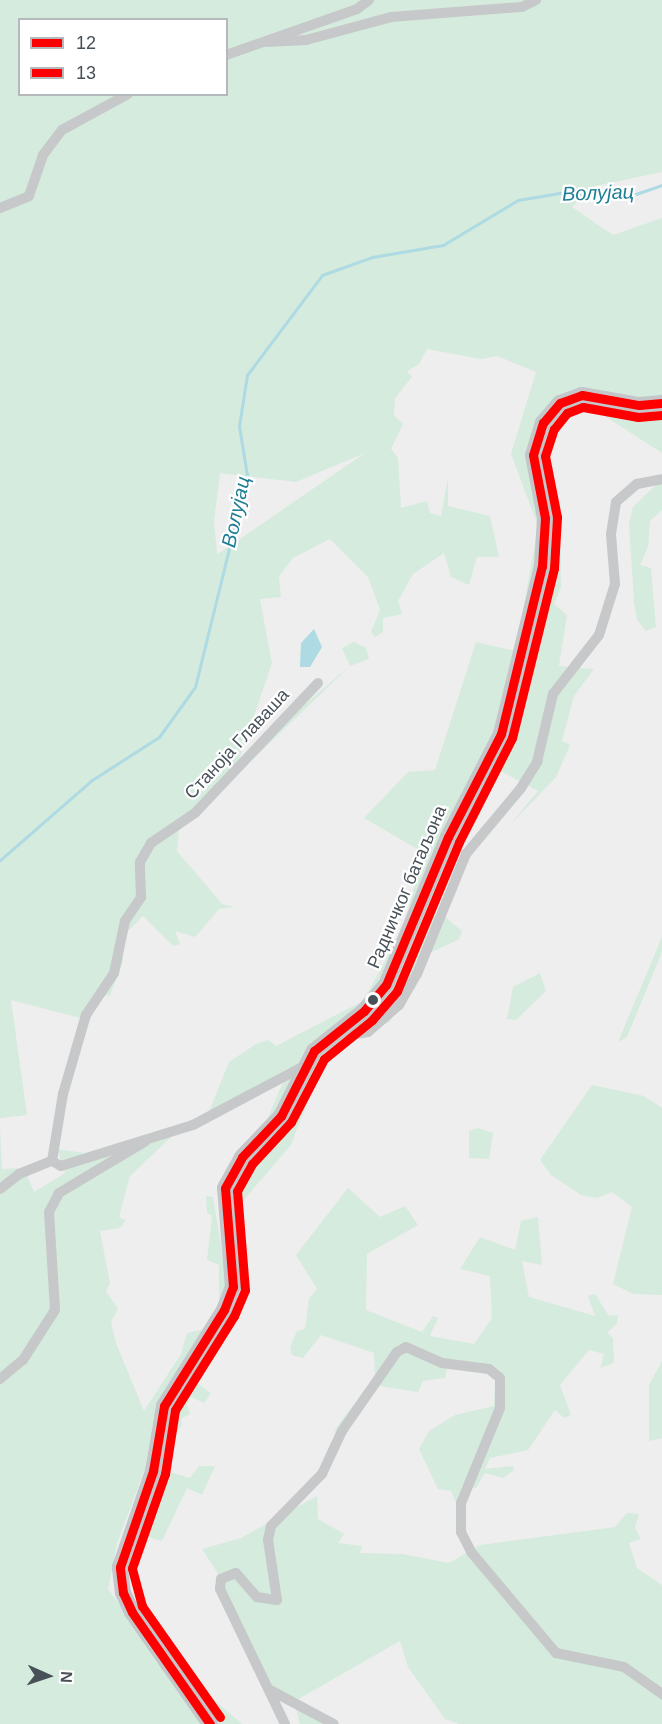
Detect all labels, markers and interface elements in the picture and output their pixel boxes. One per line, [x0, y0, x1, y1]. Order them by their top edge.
legend [18, 18, 228, 96]
text: 12 [76, 33, 96, 53]
text: 13 [76, 63, 96, 83]
water label: Волујац [562, 180, 634, 206]
water label: Волујац [217, 474, 255, 550]
street label: Станоја Главаша [180, 684, 294, 804]
street label: Радничког батаљона [363, 802, 451, 972]
unlabelled marker [367, 994, 379, 1006]
north arrow [18, 1646, 78, 1706]
text: N [58, 1671, 75, 1683]

